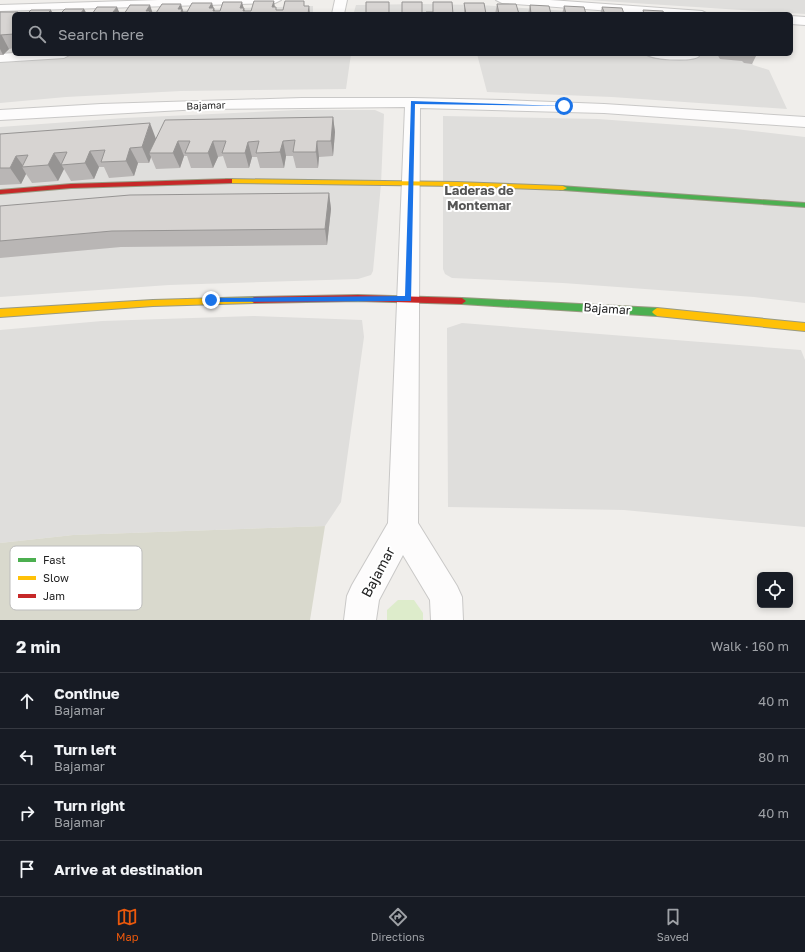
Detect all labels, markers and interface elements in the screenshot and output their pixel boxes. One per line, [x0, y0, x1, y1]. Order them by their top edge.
search box [12, 12, 793, 56]
icon: search [26, 23, 48, 45]
text: Search here [58, 25, 144, 43]
route start [555, 97, 573, 115]
street label: Bajamar [186, 98, 226, 112]
district label: Laderas de Montemar [444, 182, 514, 213]
route end [202, 291, 220, 309]
street label: Bajamar [583, 299, 631, 318]
street label: Bajamar [357, 543, 398, 600]
legend [10, 546, 142, 610]
text: Fast [43, 553, 66, 566]
text: Slow [43, 571, 69, 584]
map controls [757, 572, 793, 608]
button: locate [757, 572, 793, 608]
text: Jam [43, 589, 65, 602]
text: 2 min [16, 636, 60, 657]
text: Walk · 160 m [711, 638, 789, 654]
text: Continue [54, 684, 120, 702]
icon: ahead [16, 690, 38, 712]
text: 40 m [758, 693, 789, 709]
text: Bajamar [54, 702, 105, 718]
text: Turn left [54, 740, 116, 758]
icon: left [16, 746, 38, 768]
text: 80 m [758, 749, 789, 765]
text: Bajamar [54, 758, 105, 774]
text: Turn right [54, 796, 125, 814]
icon: right [16, 802, 38, 824]
text: 40 m [758, 805, 789, 821]
text: Bajamar [54, 814, 105, 830]
icon: arrive [16, 858, 38, 880]
text: Arrive at destination [54, 860, 203, 878]
tab: Map [116, 906, 139, 943]
tab: Directions [371, 906, 425, 943]
tab: Saved [657, 906, 689, 943]

